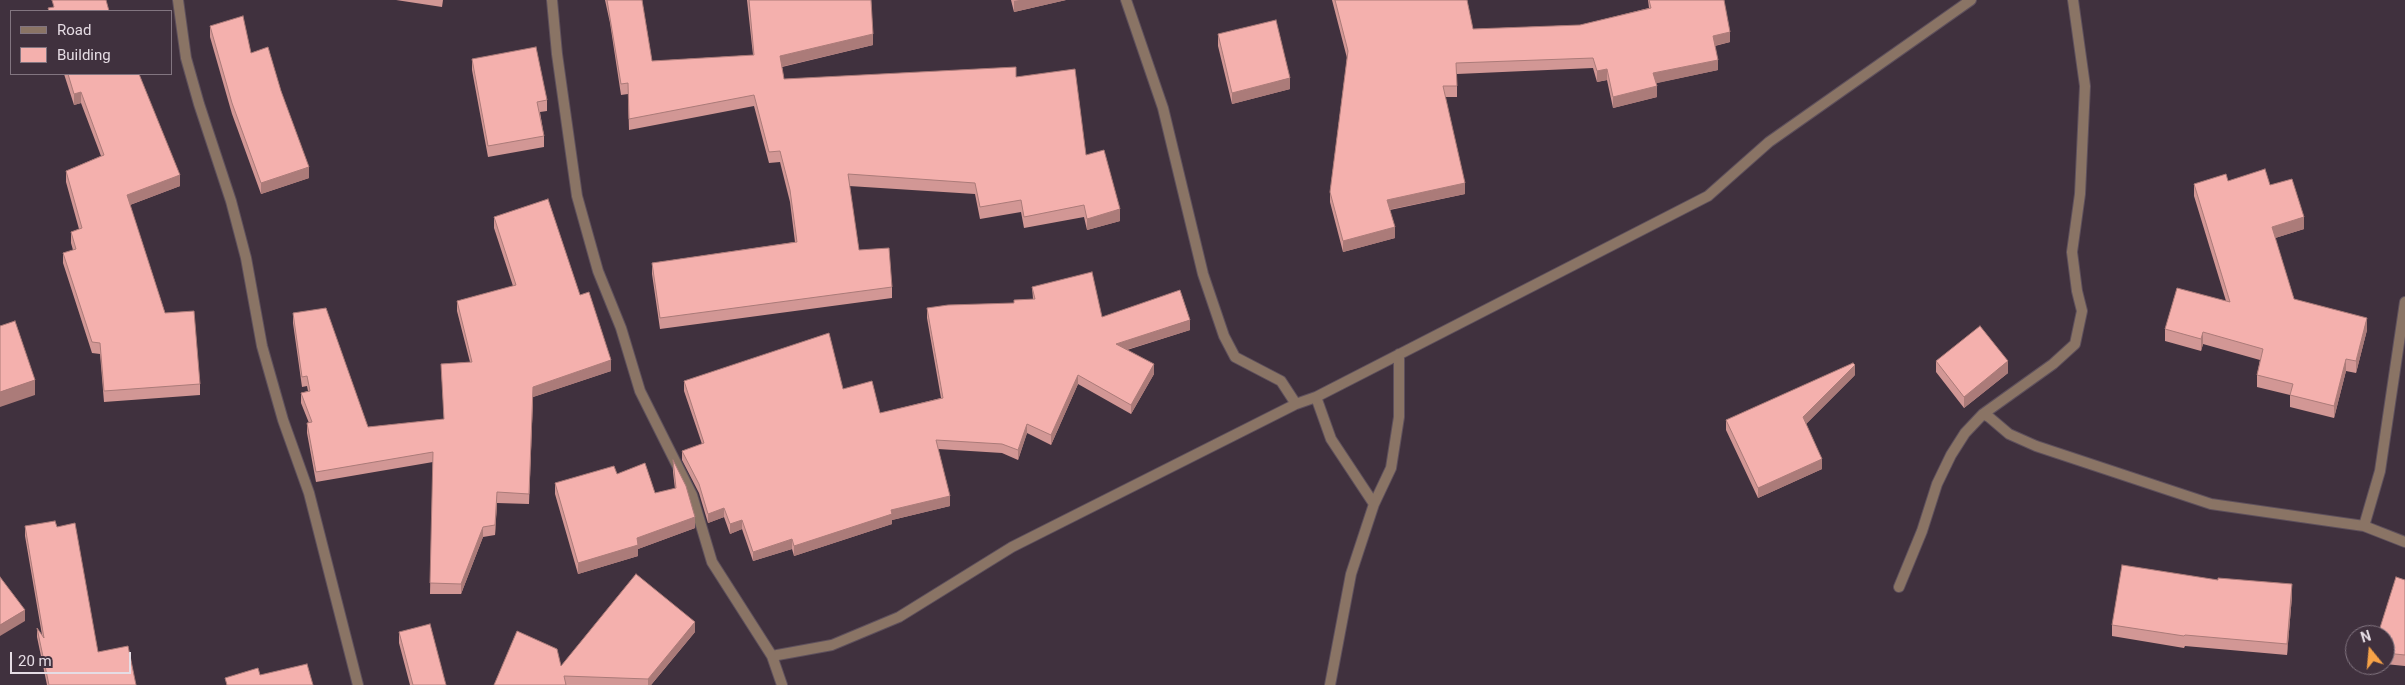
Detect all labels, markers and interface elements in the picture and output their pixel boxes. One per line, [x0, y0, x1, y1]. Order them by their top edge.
legend [10, 10, 172, 75]
text: Road [57, 21, 91, 39]
text: Building [57, 46, 111, 64]
north arrow [2345, 625, 2395, 675]
text: N [2359, 628, 2373, 646]
scale bar [12, 642, 134, 674]
text: 20 m [18, 652, 52, 670]

